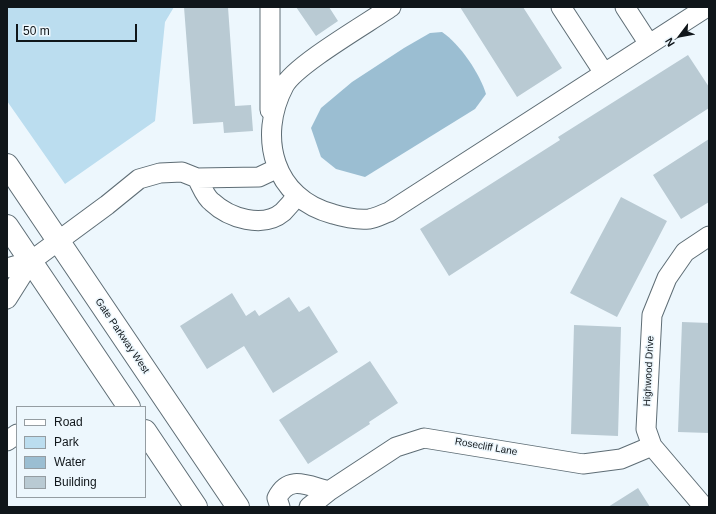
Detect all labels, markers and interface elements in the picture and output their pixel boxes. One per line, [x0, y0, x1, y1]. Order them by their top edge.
scale bar [18, 16, 139, 42]
north arrow [660, 16, 700, 56]
text: 50 m [23, 24, 50, 38]
text: N [663, 36, 677, 49]
street label: Gate Parkway West [92, 296, 152, 376]
street label: Highwood Drive [641, 335, 657, 407]
legend [16, 406, 146, 498]
text: Road [54, 415, 83, 429]
text: Park [54, 435, 79, 449]
street label: Rosecliff Lane [454, 436, 518, 458]
text: Water [54, 455, 86, 469]
text: Building [54, 475, 97, 489]

